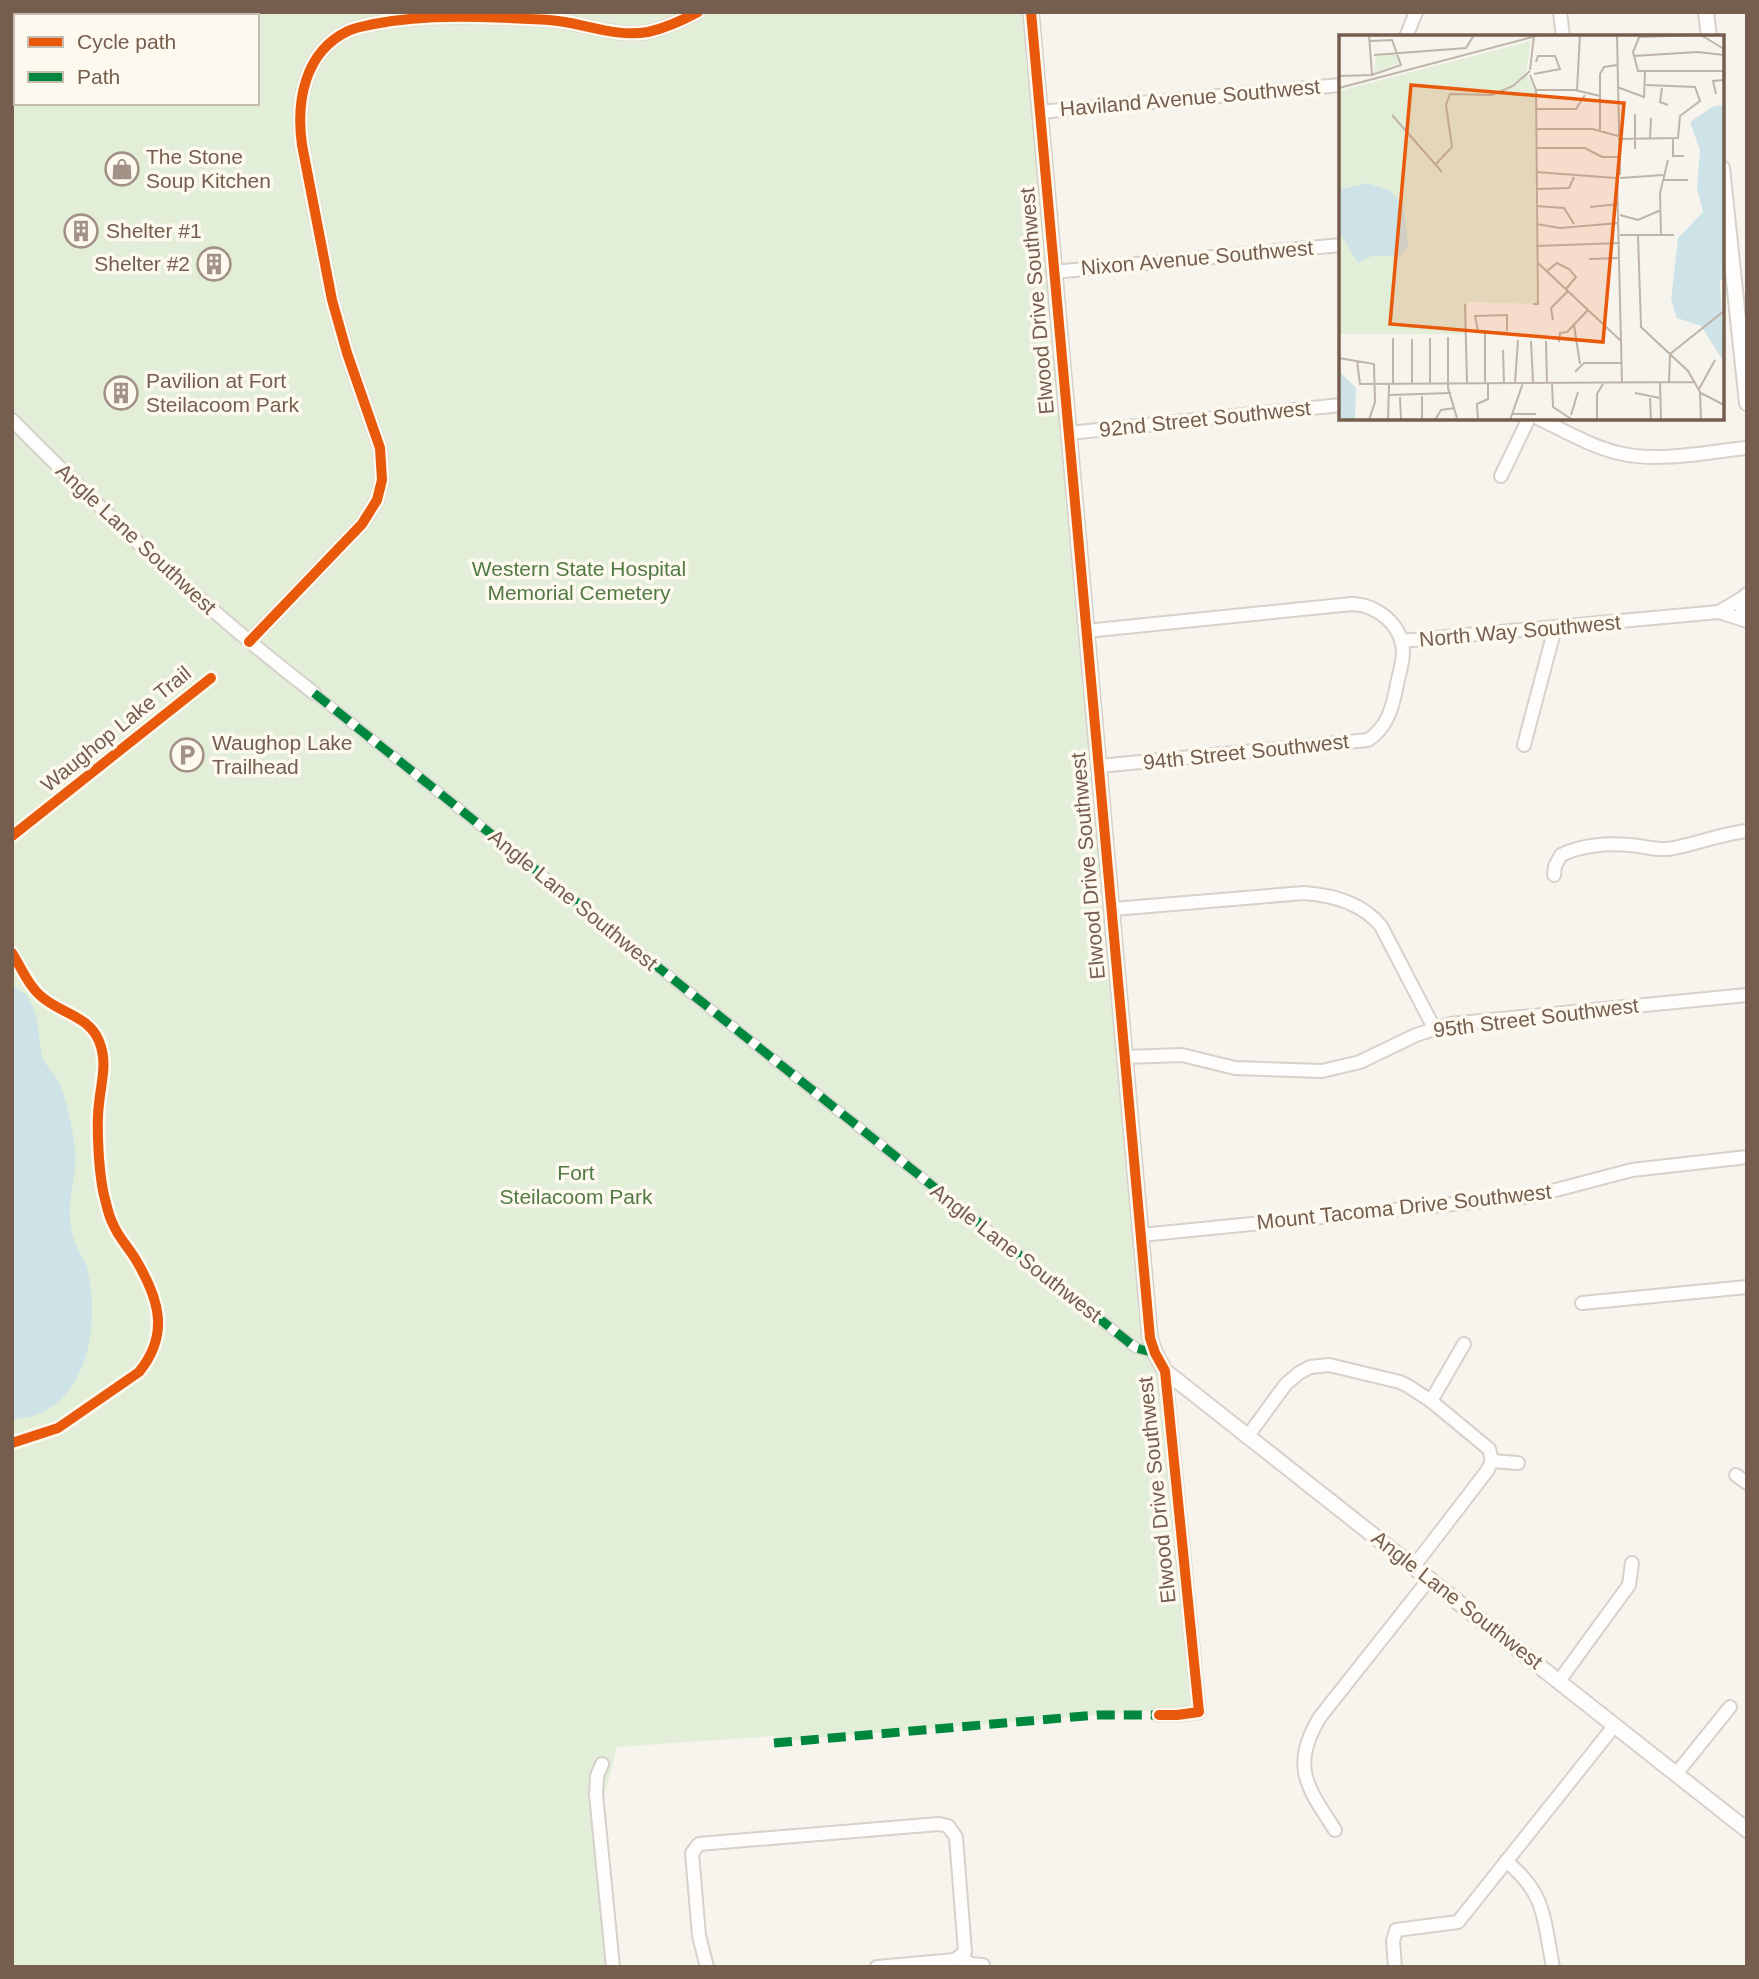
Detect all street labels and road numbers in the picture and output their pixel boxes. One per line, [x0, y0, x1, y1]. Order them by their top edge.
street label: Haviland Avenue Southwest [1059, 75, 1321, 120]
street label: Elwood Drive Southwest [1015, 187, 1058, 415]
street label: Nixon Avenue Southwest [1080, 236, 1314, 279]
street label: 92nd Street Southwest [1098, 396, 1312, 441]
street label: Angle Lane Southwest [52, 459, 221, 619]
street label: North Way Southwest [1418, 610, 1622, 651]
street label: Waughop Lake Trail [36, 661, 195, 796]
street label: 94th Street Southwest [1142, 729, 1350, 774]
street label: Elwood Drive Southwest [1066, 752, 1109, 980]
street label: Angle Lane Southwest [484, 825, 662, 975]
street label: 95th Street Southwest [1432, 993, 1640, 1042]
street label: Angle Lane Southwest [926, 1179, 1106, 1326]
street label: Mount Tacoma Drive Southwest [1256, 1180, 1553, 1233]
street label: Elwood Drive Southwest [1133, 1376, 1180, 1604]
street label: Angle Lane Southwest [1367, 1526, 1547, 1673]

